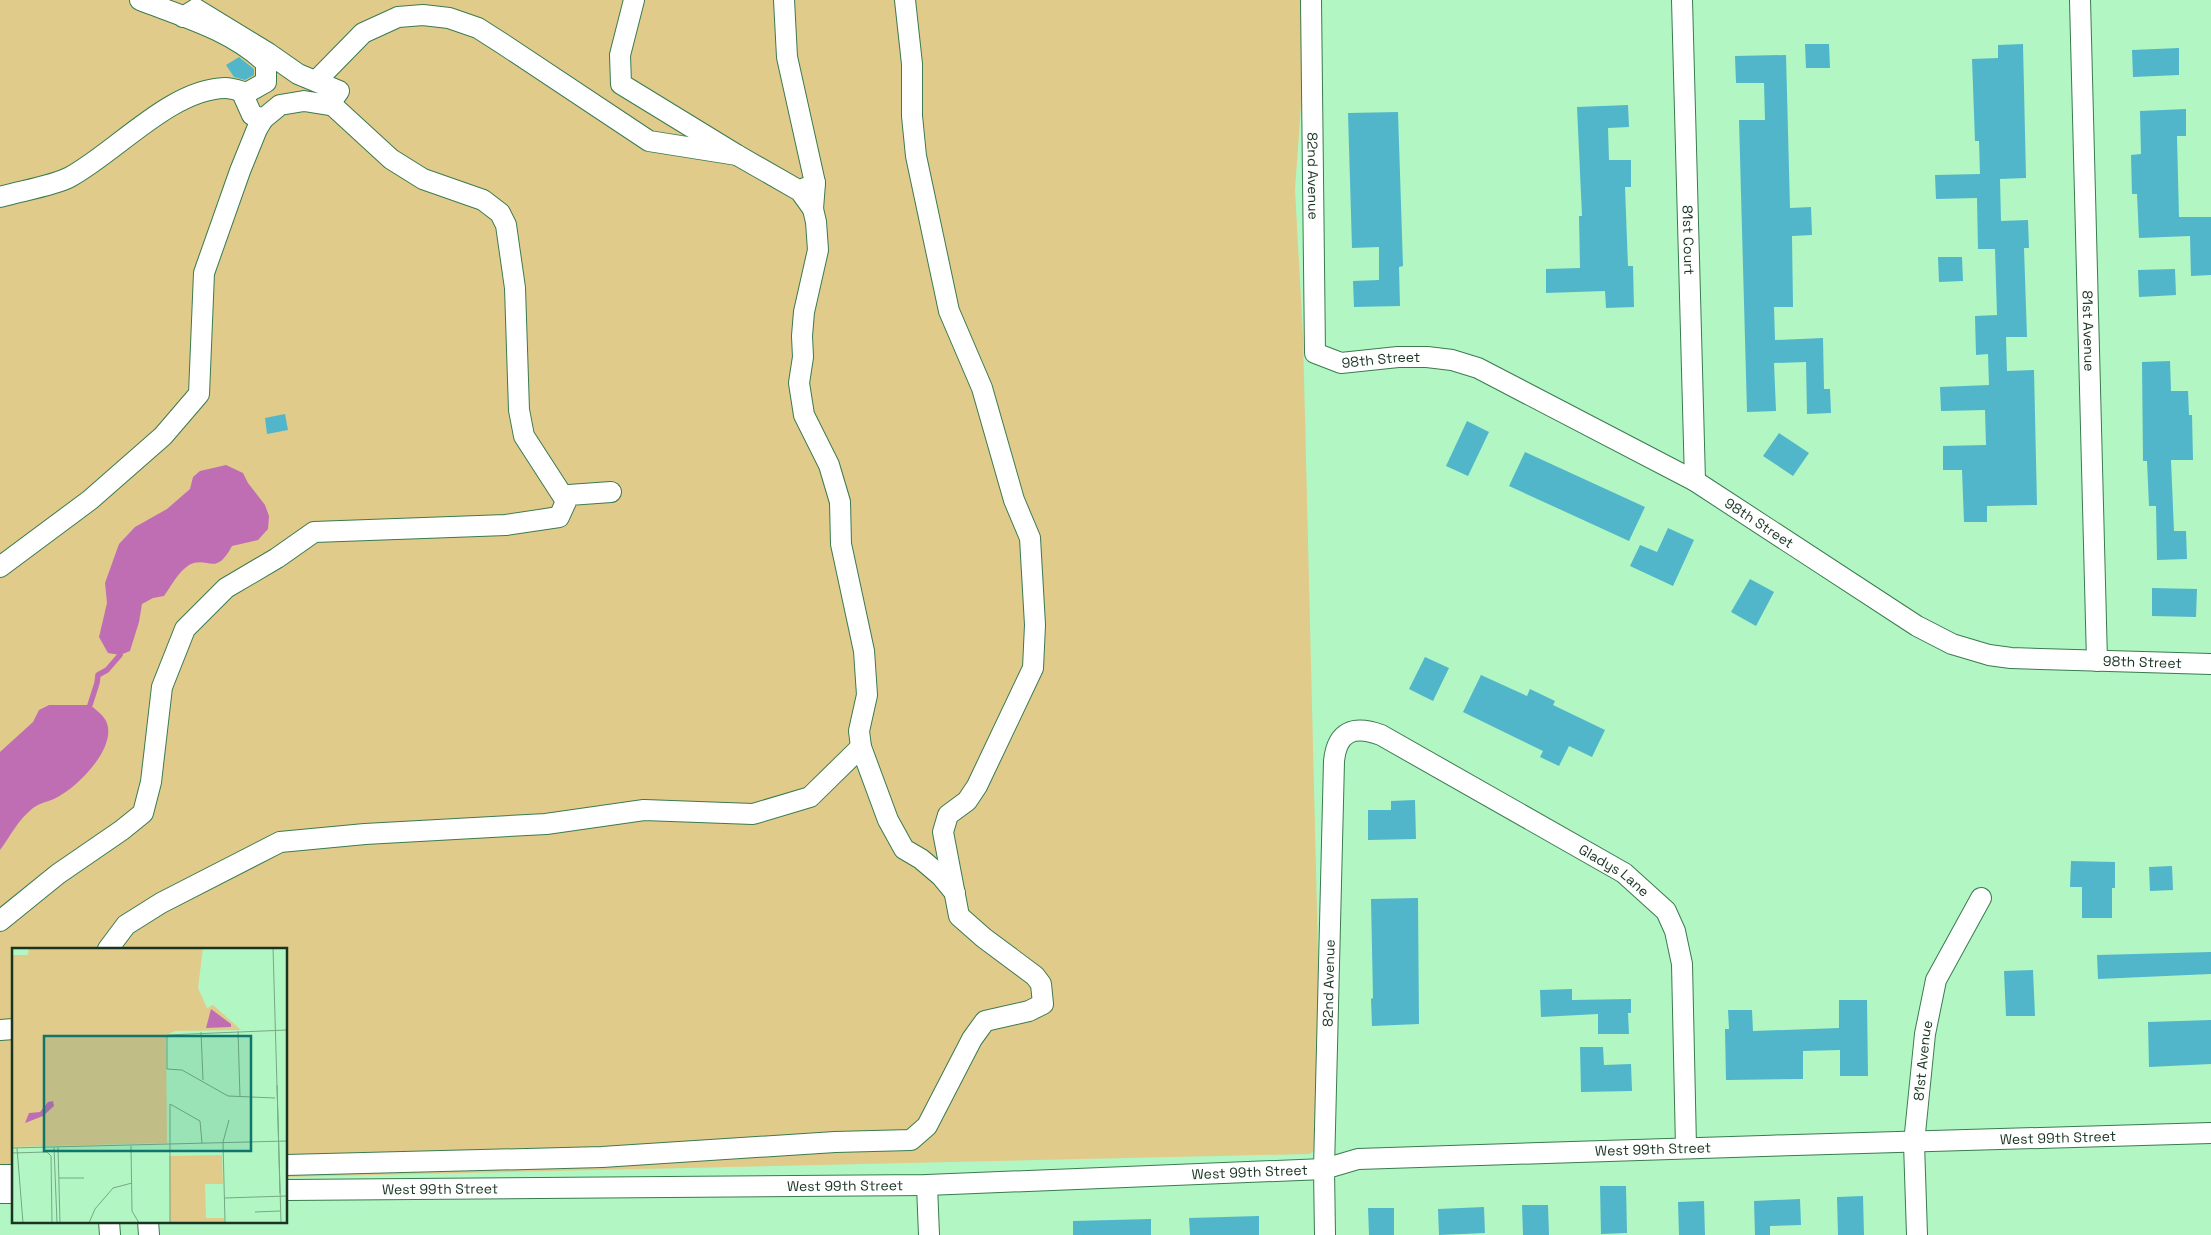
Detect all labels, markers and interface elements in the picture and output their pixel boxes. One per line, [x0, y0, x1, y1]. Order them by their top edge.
street label: 82nd Avenue [1303, 132, 1322, 220]
street label: 81st Court [1679, 205, 1698, 275]
street label: 81st Avenue [2078, 290, 2099, 372]
street label: 98th Street [1341, 348, 1420, 372]
street label: 98th Street [1721, 494, 1797, 552]
street label: 98th Street [2103, 652, 2182, 672]
street label: Gladys Lane [1575, 840, 1653, 901]
street label: 82nd Avenue [1318, 939, 1339, 1027]
inset map [12, 948, 288, 1222]
street label: 81st Avenue [1909, 1018, 1937, 1102]
street label: West 99th Street [2000, 1127, 2116, 1148]
street label: West 99th Street [1595, 1138, 1711, 1160]
street label: West 99th Street [1191, 1161, 1308, 1183]
street label: West 99th Street [787, 1176, 903, 1195]
street label: West 99th Street [382, 1179, 498, 1198]

